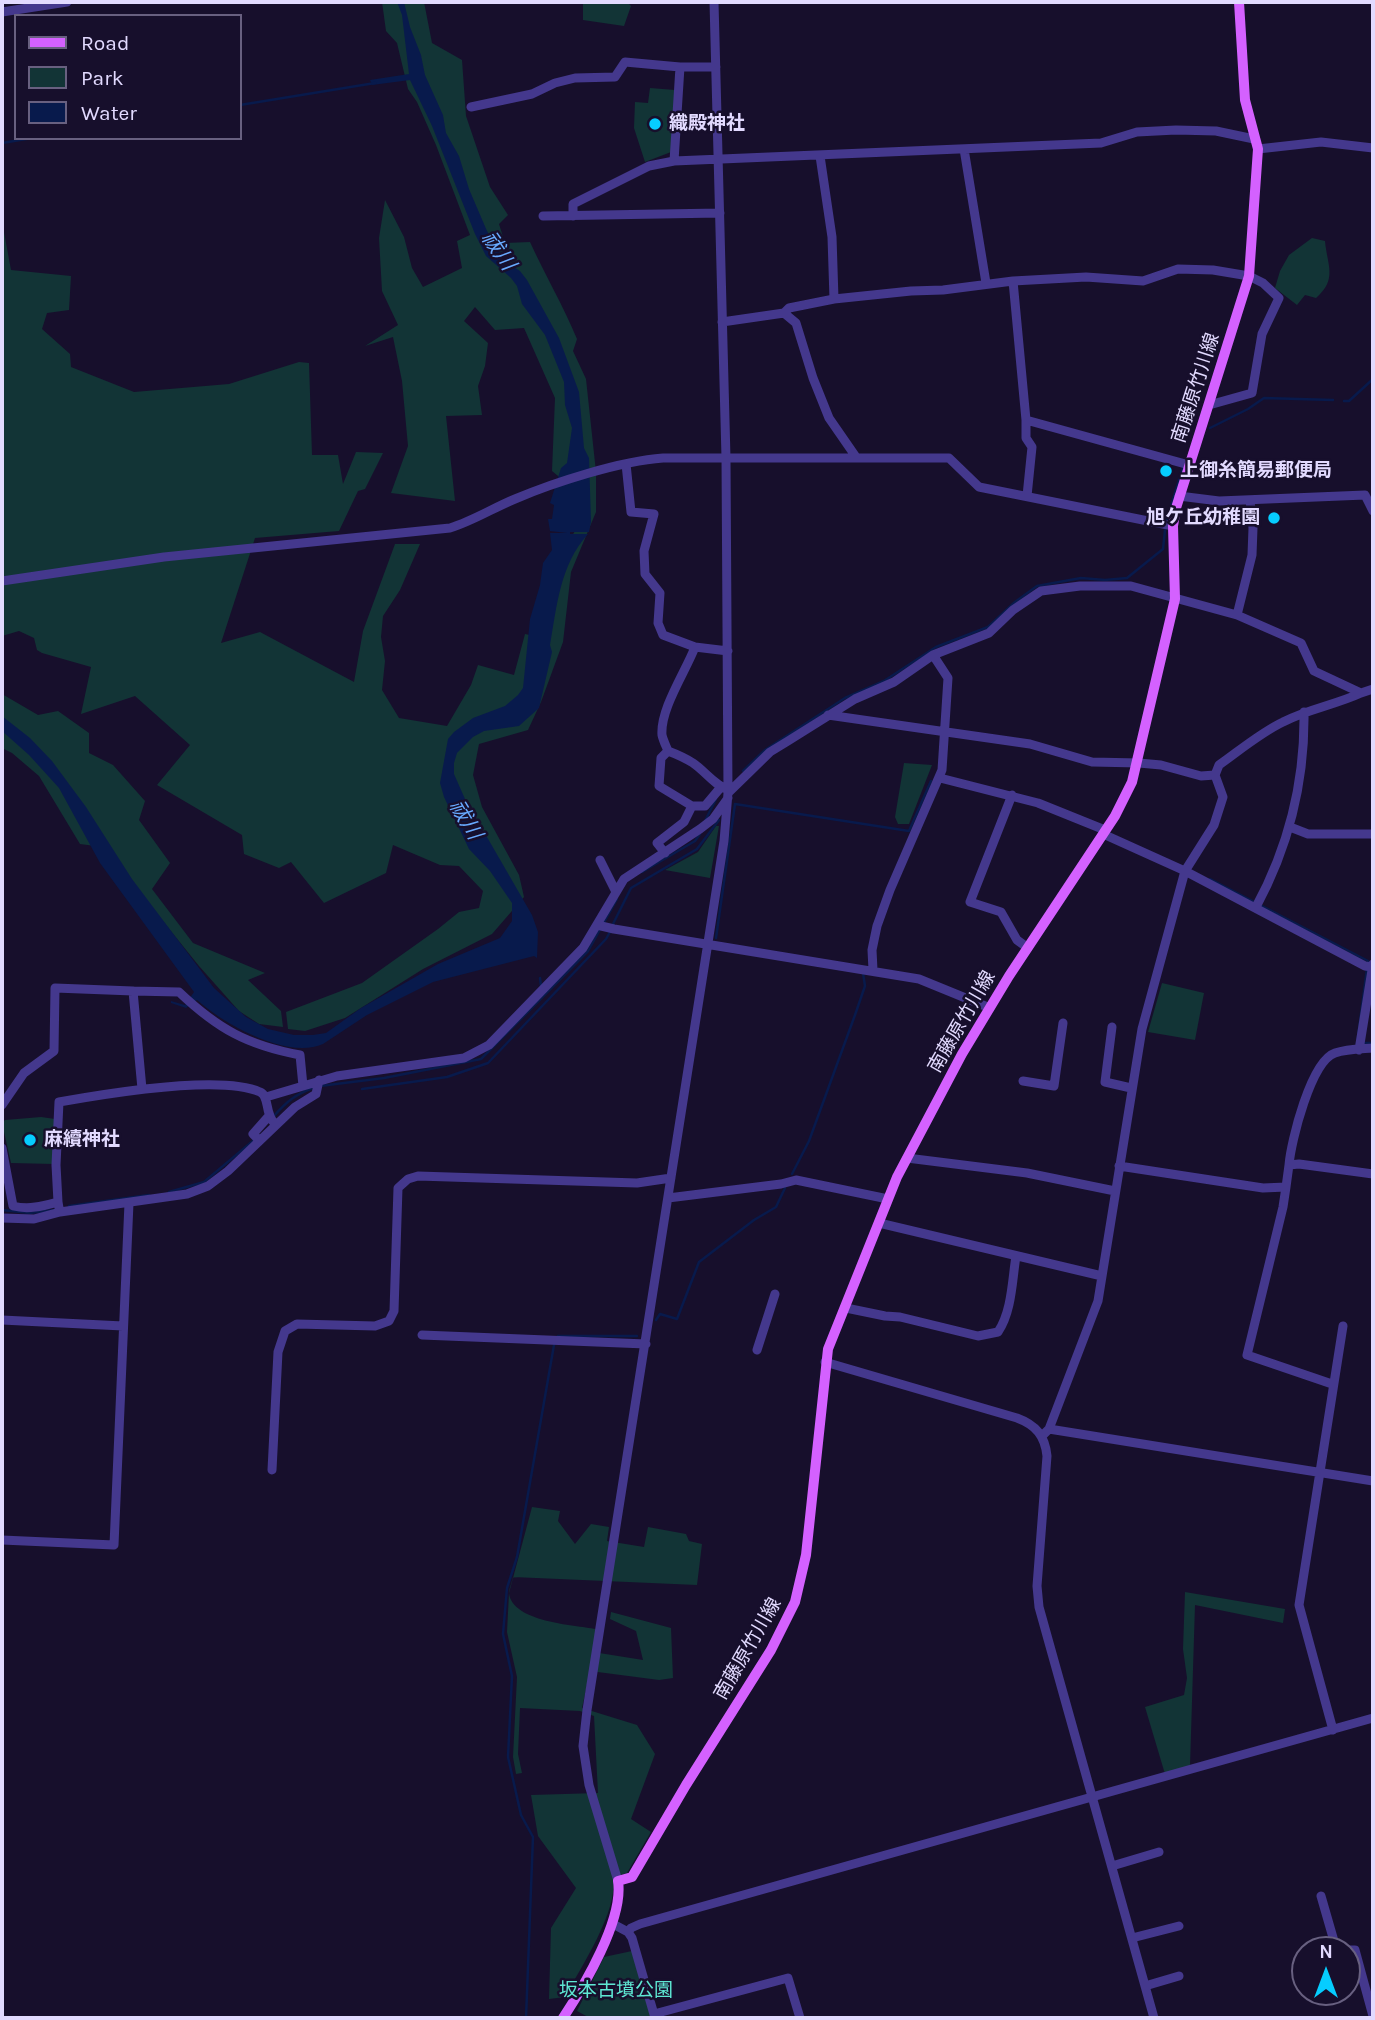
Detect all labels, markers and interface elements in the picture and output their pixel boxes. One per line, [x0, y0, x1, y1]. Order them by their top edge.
legend [14, 14, 242, 140]
text: Road [81, 31, 129, 55]
text: Park [81, 66, 124, 90]
text: Water [81, 101, 137, 125]
place label: 織殿神社 [669, 113, 745, 135]
marker: 織殿神社 [647, 116, 663, 132]
water label: 祓川 [476, 227, 520, 275]
street label: 南藤原竹川線 [1168, 330, 1224, 446]
place label: 上御糸簡易郵便局 [1180, 460, 1332, 482]
marker: 上御糸簡易郵便局 [1158, 463, 1174, 479]
place label: 旭ケ丘幼稚園 [1146, 507, 1260, 529]
marker: 旭ケ丘幼稚園 [1266, 510, 1282, 526]
water label: 祓川 [443, 796, 487, 844]
street label: 南藤原竹川線 [924, 967, 1000, 1077]
place label: 麻續神社 [44, 1129, 120, 1151]
marker: 麻續神社 [22, 1132, 38, 1148]
street label: 南藤原竹川線 [710, 1594, 786, 1704]
north arrow [1291, 1936, 1361, 2006]
text: N [1319, 1941, 1333, 1963]
park label: 坂本古墳公園 [559, 1980, 673, 2002]

